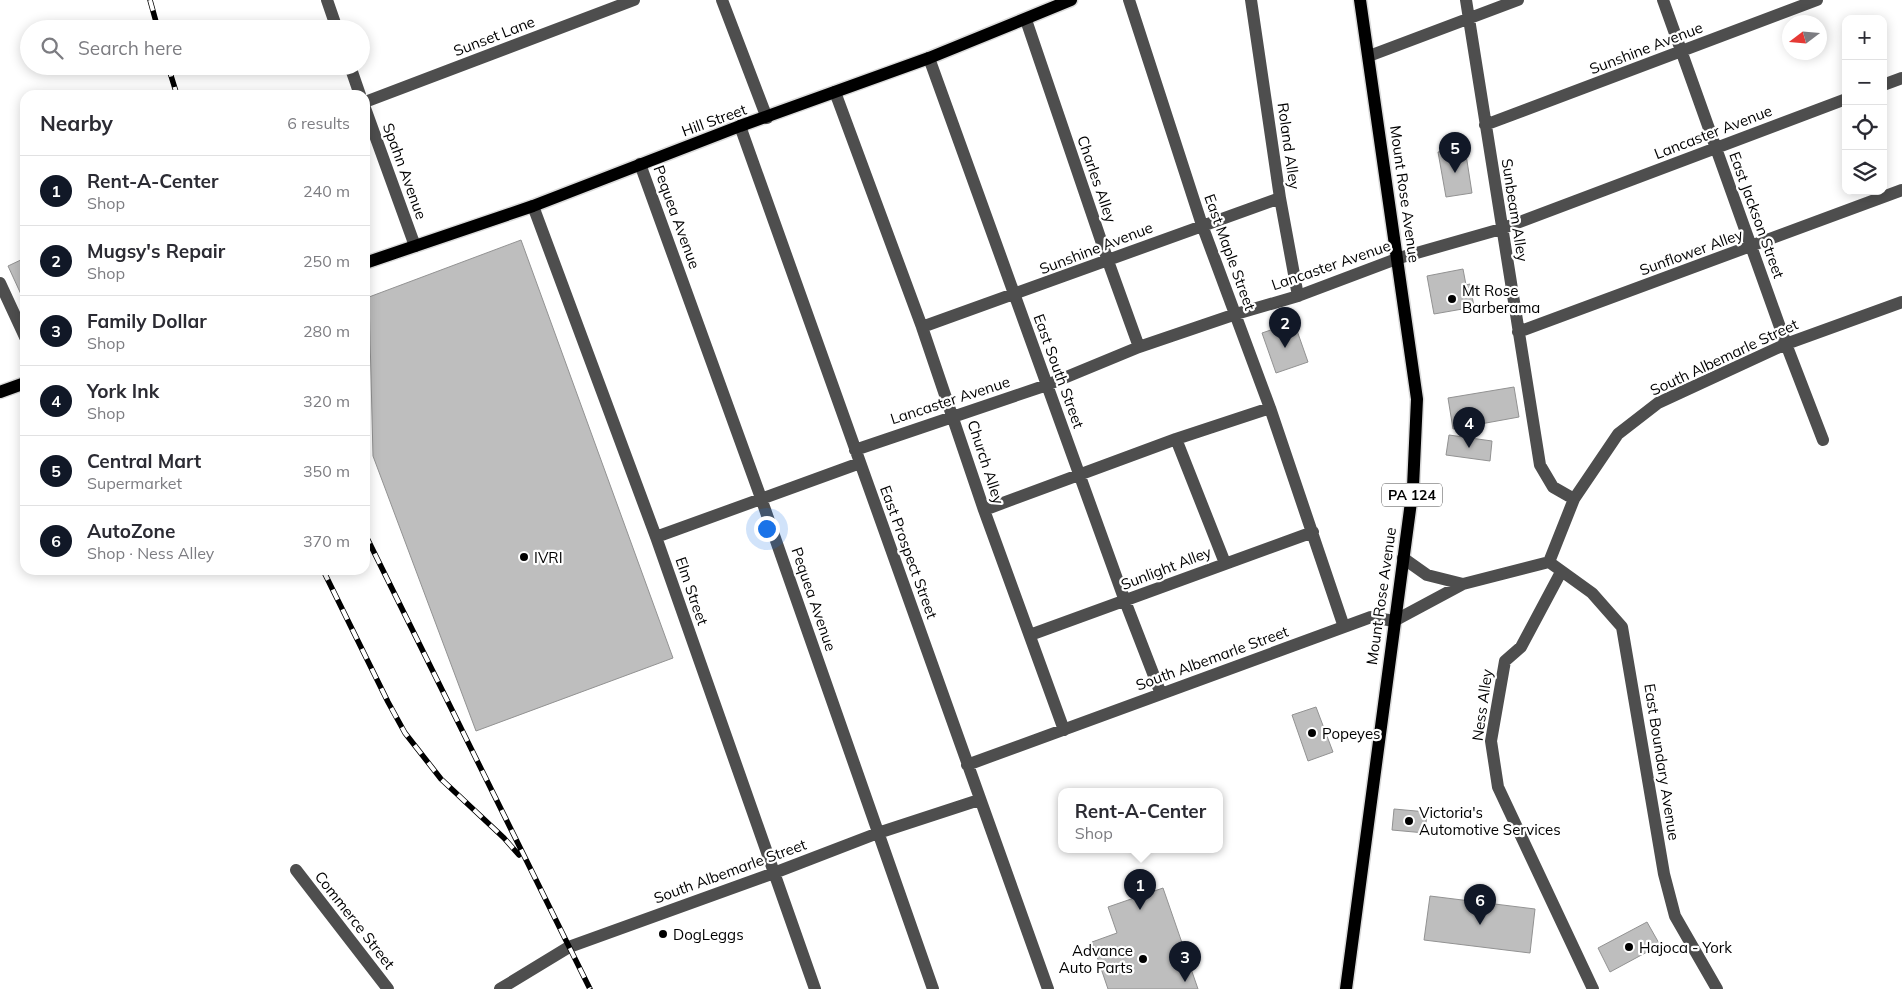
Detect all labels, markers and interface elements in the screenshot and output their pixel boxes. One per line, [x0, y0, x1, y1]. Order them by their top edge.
street label: Sunset Lane [451, 12, 537, 60]
north arrow [1782, 15, 1827, 60]
map controls [1842, 15, 1887, 195]
button: + [1842, 15, 1887, 60]
street label: Sunshine Avenue [1587, 18, 1705, 78]
search box [20, 20, 370, 75]
icon: search [38, 34, 66, 62]
text: Search here [78, 36, 182, 60]
button: − [1842, 60, 1887, 105]
street label: Hill Street [679, 100, 749, 140]
street label: Roland Alley [1274, 101, 1304, 191]
street label: Lancaster Avenue [1651, 101, 1775, 163]
button: locate [1842, 105, 1887, 150]
text: Nearby [40, 110, 113, 136]
text: 6 results [287, 113, 350, 133]
street label: Spahn Avenue [379, 120, 431, 222]
street label: Mount Rose Avenue [1386, 124, 1424, 264]
pin: 5 [1439, 132, 1471, 173]
street label: Charles Alley [1073, 133, 1121, 225]
street label: East Jackson Street [1725, 149, 1789, 281]
button: layers [1842, 150, 1887, 195]
street label: Sunbeam Alley [1497, 157, 1533, 263]
street label: Pequea Avenue [650, 163, 704, 271]
text: Rent-A-Center [87, 169, 218, 193]
text: 1 [51, 181, 61, 201]
text: 240 m [303, 181, 350, 201]
street label: East Maple Street [1200, 191, 1260, 313]
text: Shop [87, 193, 125, 213]
street label: Sunshine Avenue [1037, 218, 1155, 278]
street label: Sunflower Alley [1637, 225, 1745, 279]
street label: Lancaster Avenue [1269, 236, 1393, 294]
text: Mugsy's Repair [87, 239, 225, 263]
text: 2 [51, 251, 61, 271]
text: 250 m [303, 251, 350, 271]
text: Shop [87, 263, 125, 283]
place label: Mt Rose Barberama [1462, 281, 1540, 317]
marker: Mt Rose Barberama [1446, 293, 1458, 305]
pin: 2 [1269, 307, 1301, 348]
text: Family Dollar [87, 309, 207, 333]
street label: East South Street [1030, 311, 1088, 431]
street label: South Albemarle Street [1647, 314, 1801, 400]
text: 3 [51, 321, 61, 341]
text: 280 m [303, 321, 350, 341]
text: Shop [87, 333, 125, 353]
street label: Lancaster Avenue [888, 372, 1012, 428]
text: York Ink [87, 379, 159, 403]
text: 4 [51, 391, 61, 411]
text: 320 m [303, 391, 350, 411]
text: Shop [87, 403, 125, 423]
pin: 4 [1453, 407, 1485, 448]
street label: Church Alley [963, 418, 1009, 507]
text: Central Mart [87, 449, 201, 473]
text: 5 [51, 461, 61, 481]
text: 350 m [303, 461, 350, 481]
text: Supermarket [87, 473, 182, 493]
street label: East Prospect Street [876, 483, 942, 621]
road number: PA 124 [1382, 484, 1442, 506]
your location [754, 516, 780, 542]
text: AutoZone [87, 519, 175, 543]
street label: Mount Rose Avenue [1362, 526, 1400, 666]
text: 6 [51, 531, 61, 551]
text: 370 m [303, 531, 350, 551]
street label: Sunlight Alley [1118, 542, 1214, 594]
text: Shop · Ness Alley [87, 543, 214, 563]
street label: Pequea Avenue [787, 545, 841, 653]
place label: IVRI [534, 548, 563, 567]
marker: IVRI [518, 551, 530, 563]
street label: Elm Street [671, 554, 713, 628]
street label: South Albemarle Street [1133, 622, 1291, 694]
street label: Ness Alley [1468, 668, 1496, 742]
street label: East Boundary Avenue [1640, 682, 1684, 842]
place label: Popeyes [1322, 724, 1381, 743]
marker: Popeyes [1306, 727, 1318, 739]
popup [1058, 788, 1223, 853]
text: Rent-A-Center [1075, 799, 1206, 823]
place label: Victoria's Automotive Services [1419, 803, 1561, 839]
marker: Victoria's Automotive Services [1403, 815, 1415, 827]
text: Shop [1075, 823, 1113, 843]
street label: South Albemarle Street [651, 835, 809, 907]
street label: Commerce Street [311, 867, 399, 973]
pin: 1 [1124, 869, 1156, 910]
pin: 6 [1464, 884, 1496, 925]
place label: DogLeggs [673, 925, 744, 944]
marker: DogLeggs [657, 928, 669, 940]
place label: Hajoca - York [1639, 938, 1732, 957]
place label: Advance Auto Parts [1059, 941, 1133, 977]
pin: 3 [1169, 941, 1201, 982]
marker: Hajoca - York [1623, 941, 1635, 953]
marker: Advance Auto Parts [1137, 953, 1149, 965]

